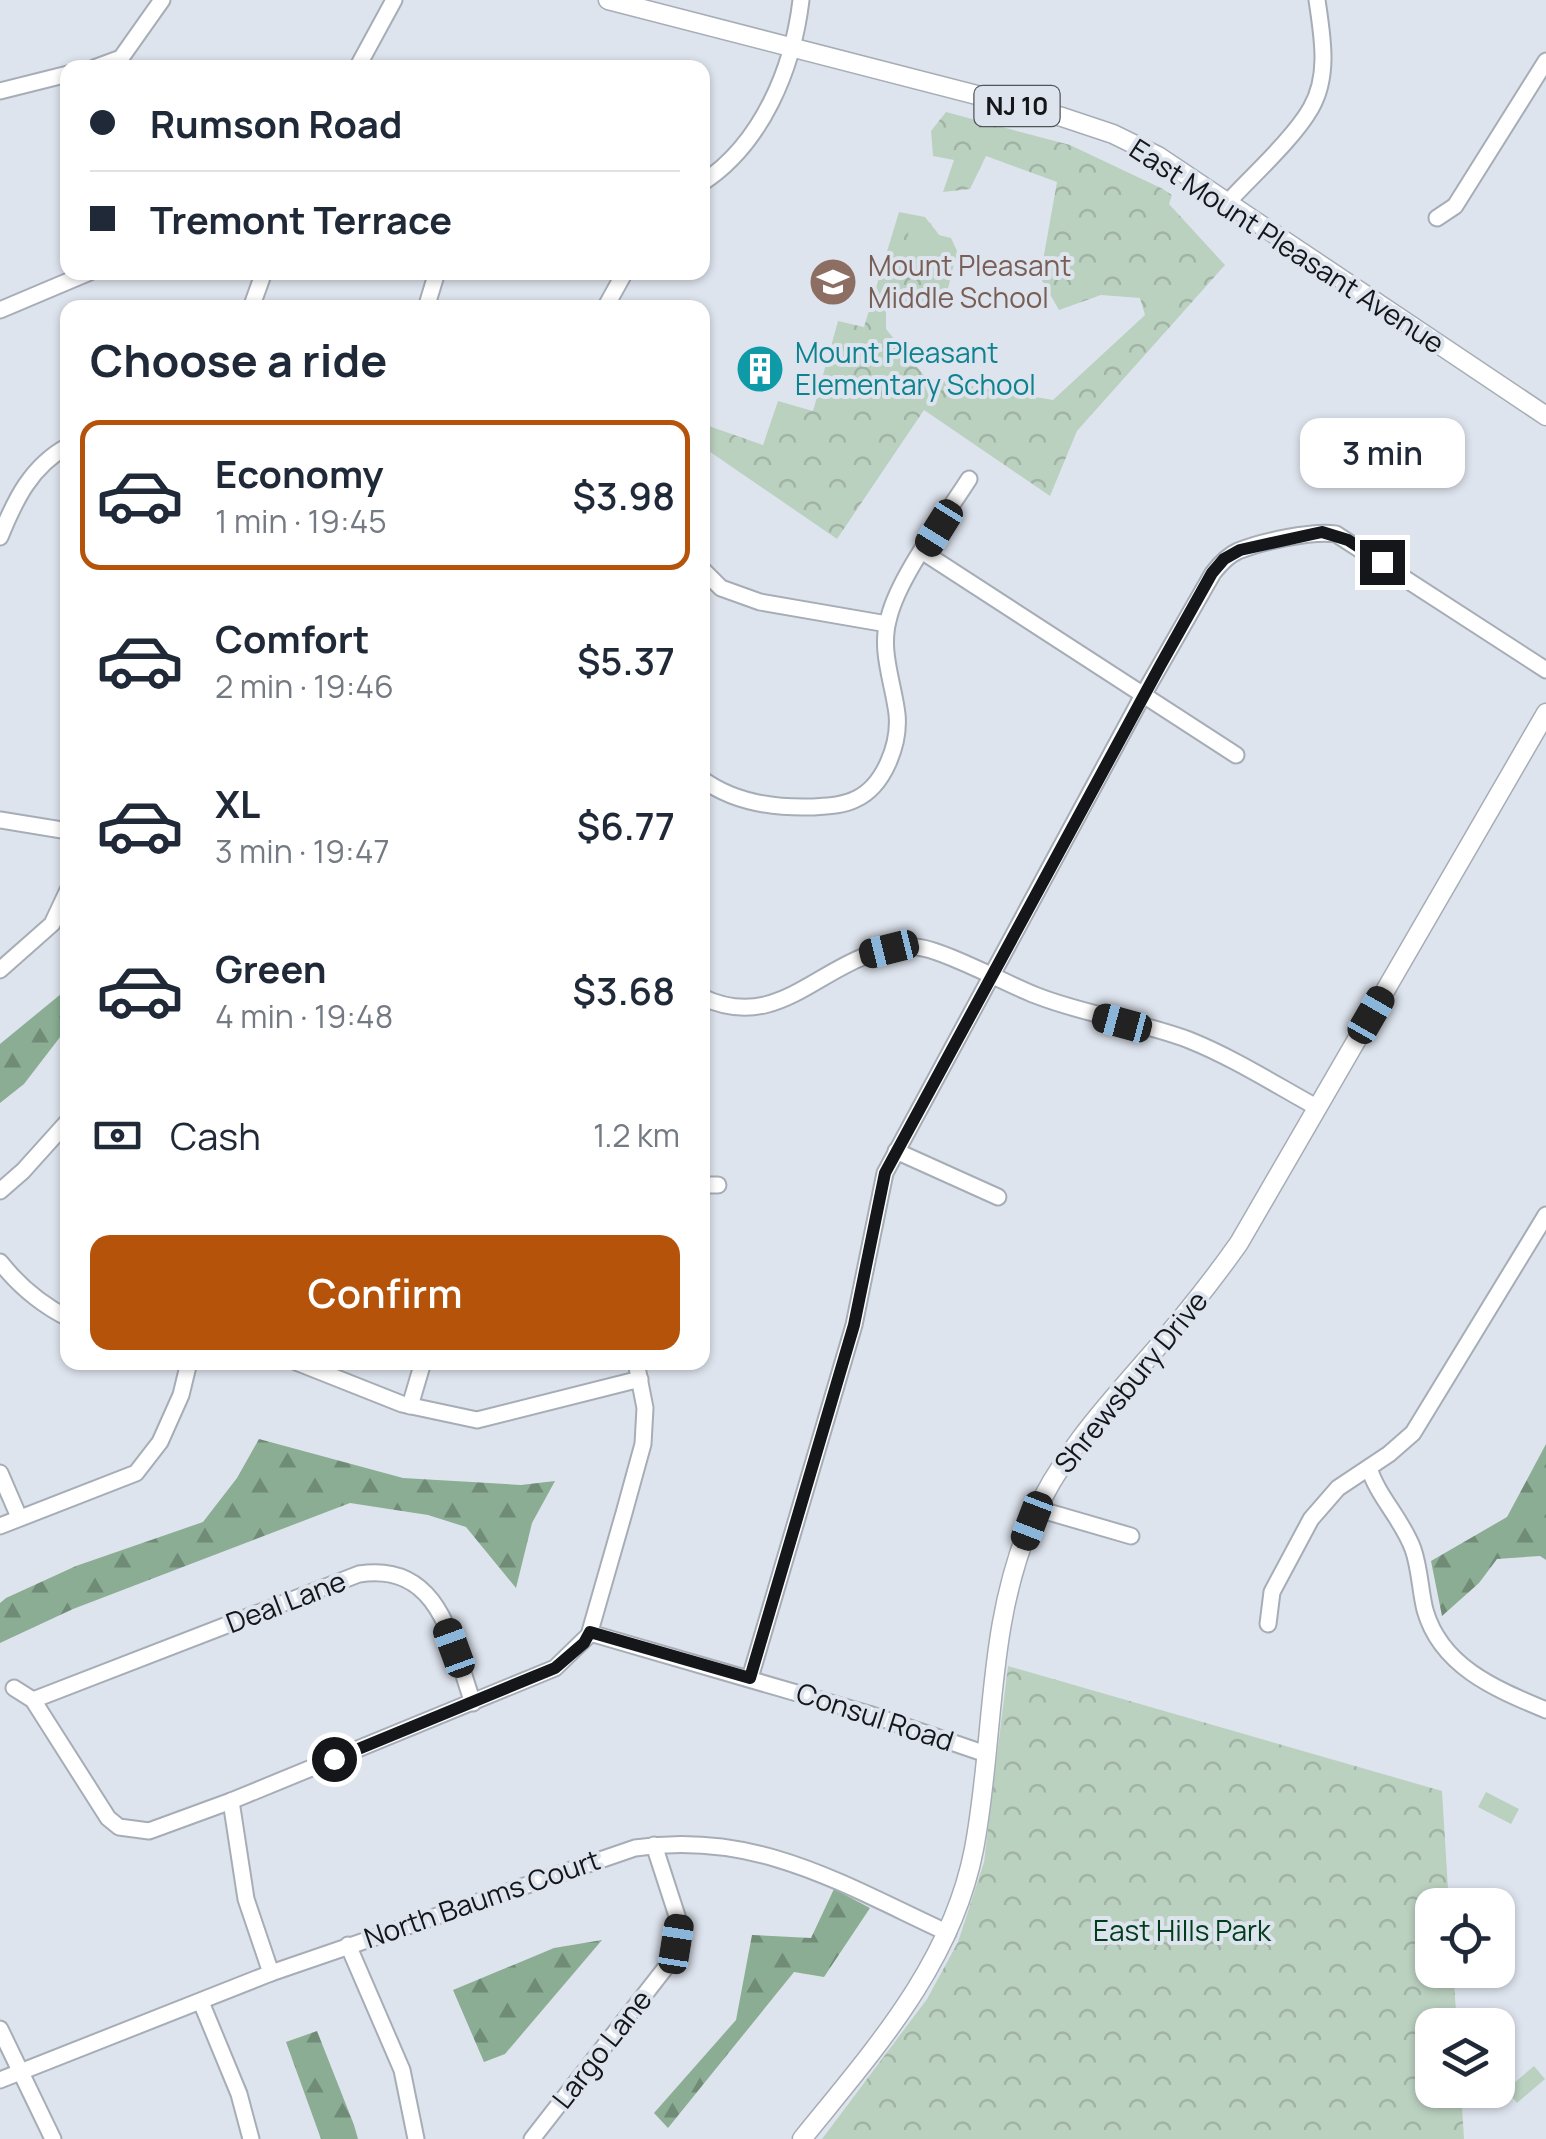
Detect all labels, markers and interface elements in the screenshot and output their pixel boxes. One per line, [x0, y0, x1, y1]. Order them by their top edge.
road number: NJ 10 [974, 86, 1060, 126]
text: Rumson Road [150, 97, 402, 149]
street label: East Mount Pleasant Avenue [1123, 129, 1452, 361]
text: Tremont Terrace [150, 193, 452, 245]
place label: Mount Pleasant Middle School [868, 246, 1071, 316]
school or university icon: Mount Pleasant Middle School [807, 256, 859, 308]
text: Choose a ride [90, 329, 387, 391]
place label: Mount Pleasant Elementary School [795, 333, 1036, 403]
building icon: Mount Pleasant Elementary School [734, 343, 786, 395]
callout: 3 min [1300, 417, 1464, 487]
text: 3 min [1342, 431, 1423, 475]
text: Economy [215, 447, 384, 499]
icon: car [95, 450, 185, 540]
text: $3.98 [573, 469, 675, 521]
car [910, 495, 968, 561]
text: 1 min · 19:45 [215, 499, 387, 543]
route end [1360, 540, 1405, 585]
text: Comfort [215, 612, 369, 664]
icon: car [95, 615, 185, 705]
text: $5.37 [577, 634, 675, 686]
text: 2 min · 19:46 [215, 664, 394, 708]
text: XL [215, 777, 260, 829]
icon: car [95, 780, 185, 870]
text: $6.77 [577, 799, 675, 851]
text: 3 min · 19:47 [215, 829, 390, 873]
car [856, 927, 922, 971]
text: Green [215, 942, 327, 994]
icon: car [95, 945, 185, 1035]
text: $3.68 [573, 964, 675, 1016]
car [1343, 982, 1399, 1048]
text: 4 min · 19:48 [215, 994, 393, 1038]
car [1089, 1001, 1155, 1045]
icon: cash [90, 1108, 145, 1163]
text: Cash [170, 1109, 261, 1161]
text: 1.2 km [593, 1113, 680, 1157]
button: Confirm [90, 1235, 680, 1350]
street label: Shrewsbury Drive [1045, 1282, 1216, 1480]
car [1007, 1488, 1057, 1554]
street label: Deal Lane [220, 1561, 351, 1641]
car [430, 1615, 478, 1681]
street label: Consul Road [792, 1673, 959, 1759]
route start [312, 1737, 357, 1782]
street label: North Baums Court [359, 1840, 605, 1956]
map controls [1415, 1888, 1515, 2108]
button: locate [1415, 1888, 1515, 1988]
park label: East Hills Park [1093, 1911, 1272, 1949]
car [656, 1912, 696, 1976]
street label: Largo Lane [543, 1981, 660, 2116]
button: layers [1415, 2008, 1515, 2108]

